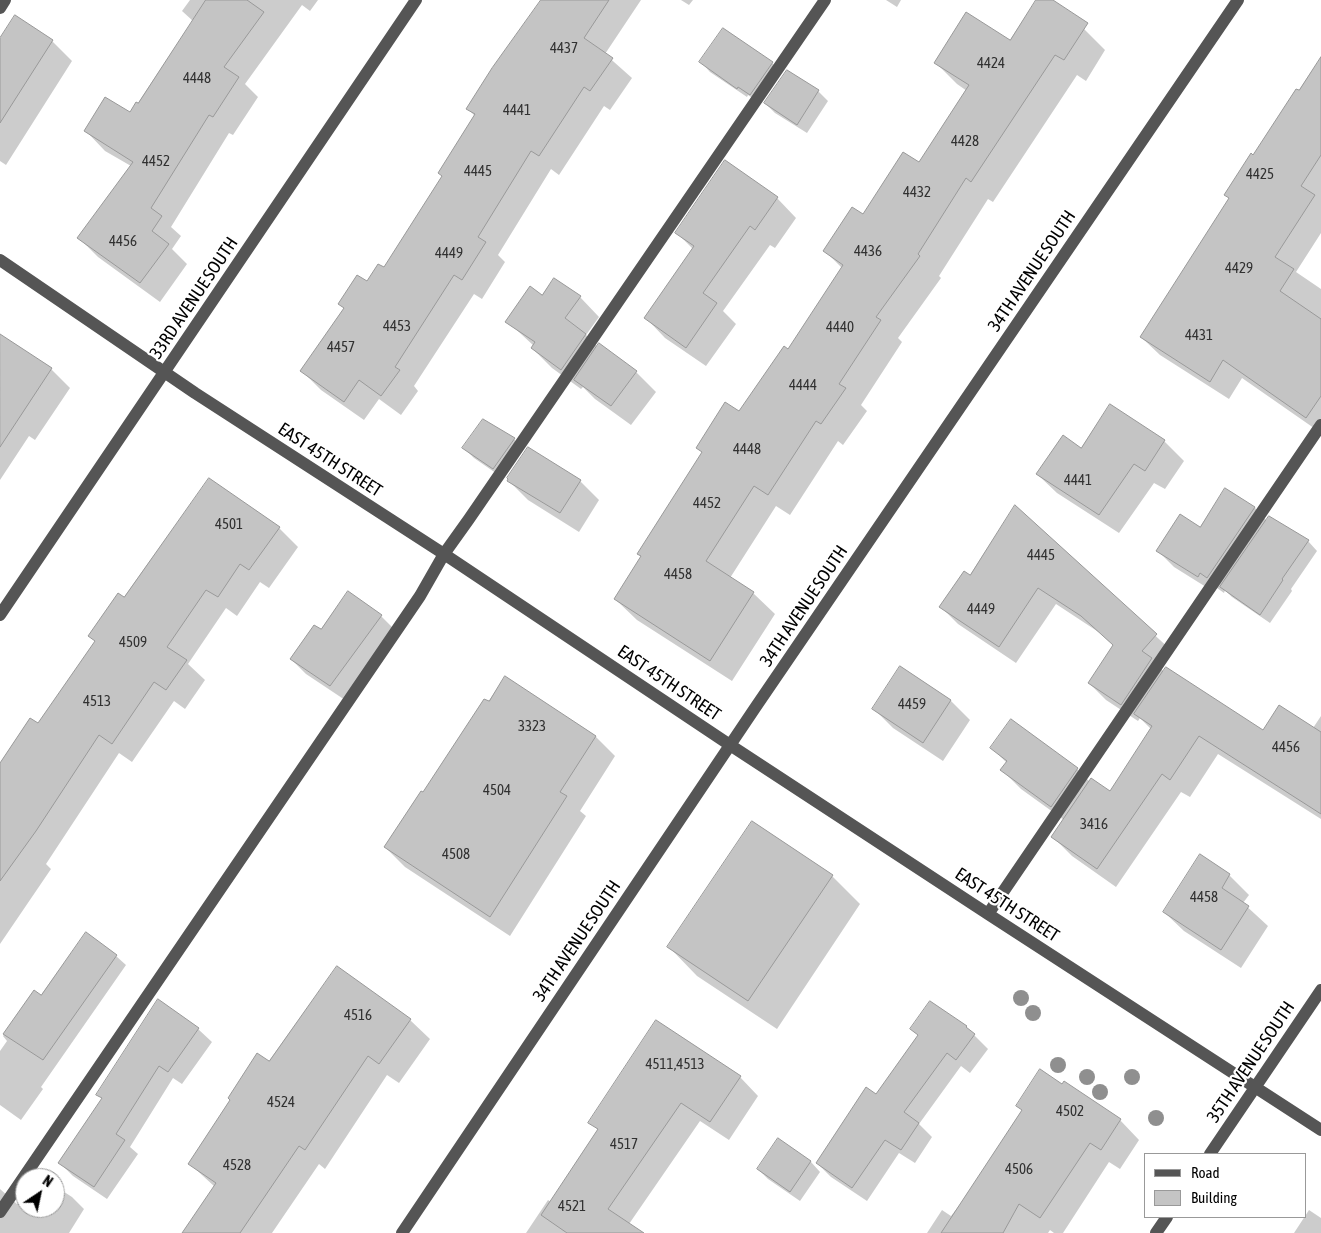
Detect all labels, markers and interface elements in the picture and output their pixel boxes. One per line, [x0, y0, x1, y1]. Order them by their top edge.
house number: 4437 [550, 39, 578, 57]
house number: 4424 [977, 54, 1005, 72]
house number: 4448 [183, 69, 211, 87]
house number: 4441 [503, 101, 531, 119]
house number: 4428 [951, 132, 979, 150]
house number: 4452 [142, 152, 170, 170]
house number: 4445 [464, 162, 492, 180]
house number: 4425 [1246, 165, 1274, 183]
house number: 4432 [903, 183, 931, 201]
street label: 34TH AVENUE SOUTH [984, 206, 1080, 336]
house number: 4456 [109, 232, 137, 250]
street label: 33RD AVENUE SOUTH [145, 233, 243, 363]
house number: 4436 [854, 242, 882, 260]
house number: 4449 [435, 244, 463, 262]
house number: 4429 [1225, 259, 1253, 277]
house number: 4453 [383, 317, 411, 335]
house number: 4440 [826, 318, 854, 336]
house number: 4431 [1185, 326, 1213, 344]
house number: 4457 [327, 338, 355, 356]
house number: 4444 [789, 376, 817, 394]
street label: EAST 45TH STREET [274, 418, 386, 502]
house number: 4448 [733, 440, 761, 458]
house number: 4441 [1064, 471, 1092, 489]
house number: 4452 [693, 494, 721, 512]
house number: 4501 [215, 515, 243, 533]
street label: 34TH AVENUE SOUTH [756, 541, 852, 671]
house number: 4445 [1027, 546, 1055, 564]
house number: 4458 [664, 565, 692, 583]
house number: 4449 [967, 600, 995, 618]
house number: 4509 [119, 633, 147, 651]
street label: EAST 45TH STREET [613, 641, 725, 725]
house number: 4513 [83, 692, 111, 710]
house number: 4459 [898, 695, 926, 713]
house number: 3323 [518, 717, 546, 735]
house number: 4456 [1272, 738, 1300, 756]
house number: 4504 [483, 781, 511, 799]
house number: 3416 [1080, 815, 1108, 833]
house number: 4508 [442, 845, 470, 863]
street label: EAST 45TH STREET [951, 863, 1063, 947]
street label: 34TH AVENUE SOUTH [529, 876, 625, 1006]
house number: 4458 [1190, 888, 1218, 906]
street label: 35TH AVENUE SOUTH [1203, 997, 1299, 1127]
house number: 4516 [344, 1006, 372, 1024]
house number: 4511,4513 [645, 1055, 705, 1073]
house number: 4524 [267, 1093, 295, 1111]
house number: 4502 [1056, 1102, 1084, 1120]
house number: 4517 [610, 1135, 638, 1153]
legend [1144, 1153, 1306, 1218]
house number: 4528 [223, 1156, 251, 1174]
house number: 4506 [1005, 1160, 1033, 1178]
text: Road [1191, 1164, 1220, 1181]
north arrow [15, 1168, 65, 1218]
text: N [40, 1172, 56, 1190]
text: Building [1191, 1189, 1237, 1206]
house number: 4521 [558, 1197, 586, 1215]

